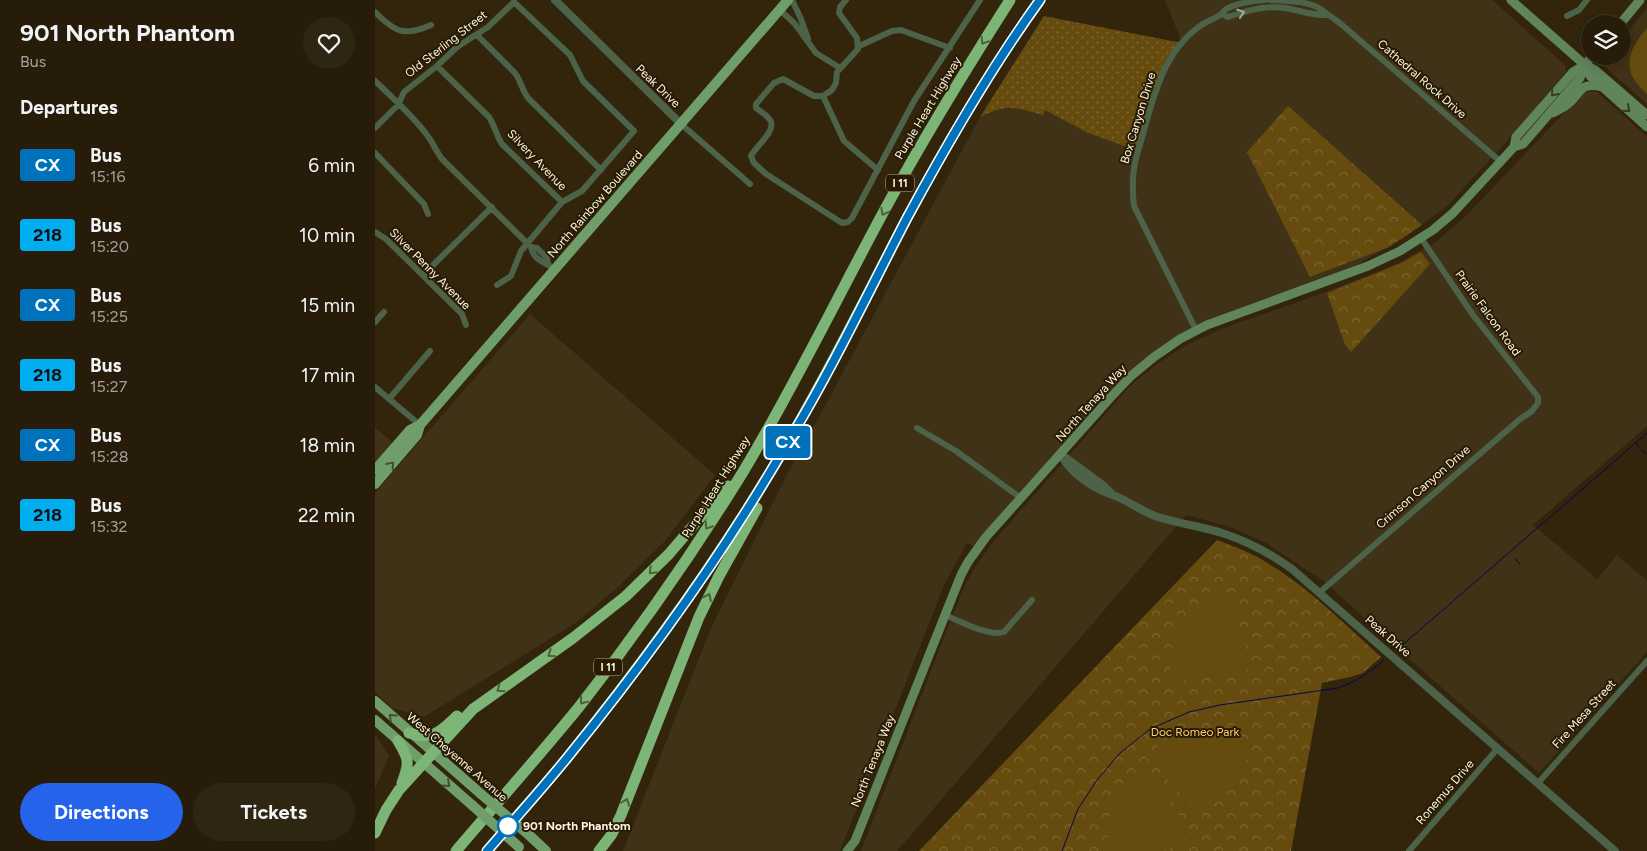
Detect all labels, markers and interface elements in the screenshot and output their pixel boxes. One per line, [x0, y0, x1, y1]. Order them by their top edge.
street label: Old Sterling Street [402, 7, 490, 80]
one-way arrow [1236, 8, 1244, 18]
map controls [1581, 15, 1631, 65]
button: layers [1581, 15, 1631, 65]
button: heart [303, 17, 355, 69]
text: 901 North Phantom [20, 18, 235, 47]
one-way arrow [980, 36, 990, 45]
street label: Cathedral Rock Drive [1375, 37, 1470, 122]
text: Bus [20, 52, 46, 71]
street label: Purple Heart Highway [892, 54, 965, 162]
street label: Peak Drive [633, 61, 683, 111]
street label: Box Canyon Drive [1117, 70, 1159, 165]
one-way arrow [1552, 87, 1560, 96]
text: Departures [20, 96, 118, 119]
one-way arrow [1621, 103, 1630, 112]
street label: Silvery Avenue [504, 127, 570, 194]
text: Bus [90, 144, 121, 167]
street label: North Rainbow Boulevard [545, 148, 645, 260]
text: CX [35, 154, 60, 176]
text: 6 min [308, 154, 355, 177]
text: 15:16 [90, 167, 126, 186]
road number: I 11 [886, 174, 914, 192]
one-way arrow [880, 206, 890, 215]
text: Bus [90, 214, 121, 237]
text: 218 [33, 224, 62, 246]
text: 10 min [299, 224, 355, 247]
street label: Silver Penny Avenue [387, 226, 474, 313]
text: 15:20 [90, 237, 129, 256]
street label: Prairie Falcon Road [1452, 268, 1524, 358]
text: Bus [90, 284, 121, 307]
text: CX [35, 294, 60, 316]
text: 15 min [300, 294, 355, 317]
text: 15:25 [90, 307, 128, 326]
text: Bus [90, 354, 121, 377]
street label: North Tenaya Way [1053, 361, 1130, 444]
text: 218 [33, 364, 62, 386]
text: 17 min [301, 364, 355, 387]
text: 15:27 [90, 377, 127, 396]
text: Bus [90, 424, 121, 447]
line badge: CX [765, 426, 811, 458]
text: CX [775, 431, 801, 453]
street label: Purple Heart Highway [679, 433, 753, 540]
text: CX [35, 434, 60, 456]
text: 18 min [300, 434, 355, 457]
street label: Crimson Canyon Drive [1373, 442, 1473, 532]
text: 15:28 [90, 447, 129, 466]
one-way arrow [385, 462, 394, 471]
text: Bus [90, 494, 121, 517]
text: 218 [33, 504, 62, 526]
text: 22 min [298, 504, 355, 527]
text: 15:32 [90, 517, 128, 536]
one-way arrow [705, 521, 714, 530]
one-way arrow [649, 566, 658, 575]
one-way arrow [702, 594, 712, 603]
street label: Peak Drive [1362, 612, 1414, 660]
one-way arrow [547, 648, 557, 657]
road number: I 11 [594, 659, 622, 676]
street label: Fire Mesa Street [1549, 676, 1619, 751]
one-way arrow [497, 683, 506, 692]
one-way arrow [580, 695, 589, 705]
street label: West Cheyenne Avenue [404, 710, 510, 805]
street label: North Tenaya Way [848, 712, 898, 809]
one-way arrow [389, 714, 398, 723]
park label: Doc Romeo Park [1151, 725, 1240, 739]
street label: Ronemus Drive [1413, 757, 1477, 827]
one-way arrow [442, 778, 451, 787]
button: Directions [20, 783, 183, 841]
button: Tickets [193, 783, 355, 841]
one-way arrow [620, 799, 630, 807]
marker: 901 North Phantom [497, 815, 519, 837]
place label: 901 North Phantom [523, 819, 630, 833]

